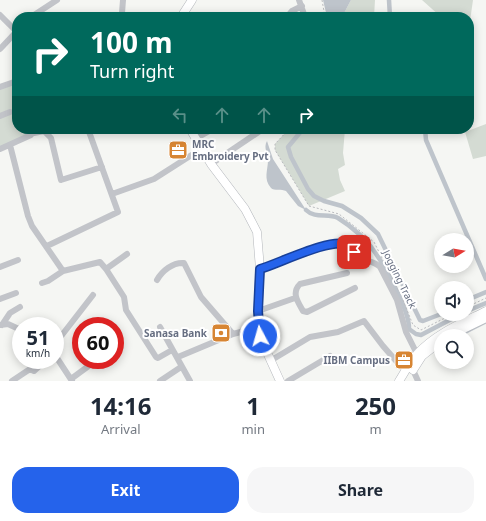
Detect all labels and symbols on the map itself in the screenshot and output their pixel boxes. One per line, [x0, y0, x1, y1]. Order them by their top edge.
place label: MRC Embroidery Pvt [192, 137, 269, 163]
office icon: MRC Embroidery Pvt [167, 139, 189, 161]
north arrow [434, 233, 474, 273]
pin [337, 235, 371, 269]
street label: Jogging Track [379, 247, 420, 311]
position arrow [239, 315, 281, 357]
speed limit sign: 60 [72, 317, 124, 369]
bank icon: Sanasa Bank [210, 322, 232, 344]
place label: Sanasa Bank [144, 326, 208, 340]
office icon: IIBM Campus [393, 349, 415, 371]
place label: IIBM Campus [324, 353, 390, 367]

